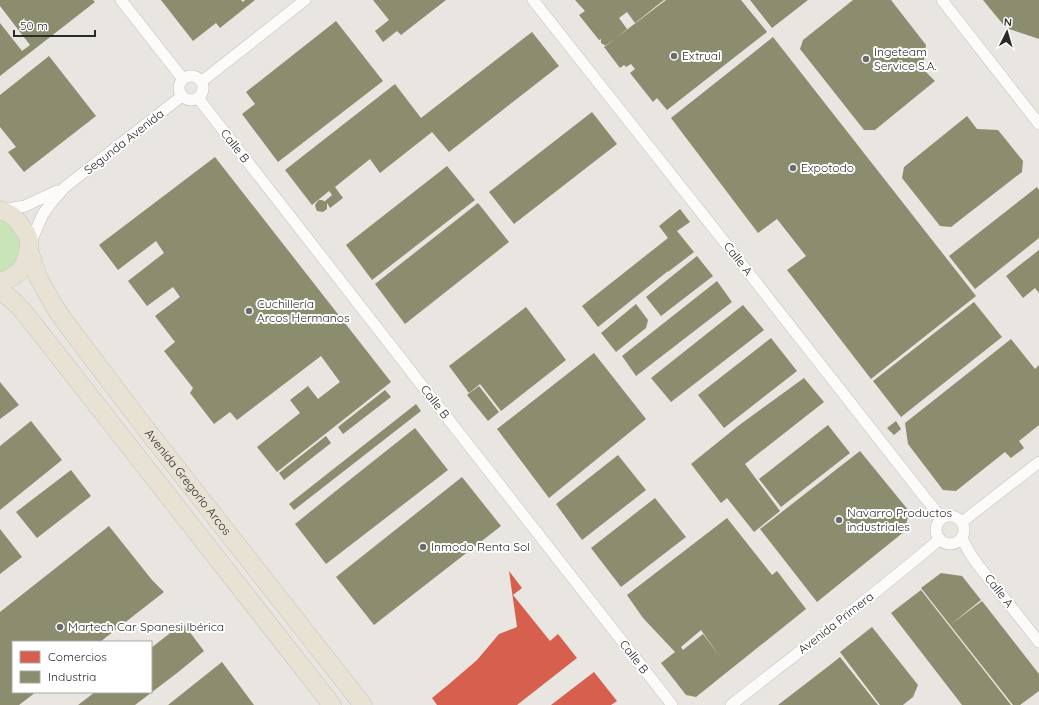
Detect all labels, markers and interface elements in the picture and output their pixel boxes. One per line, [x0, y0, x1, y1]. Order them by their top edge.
scale bar [14, 12, 95, 38]
north arrow [987, 12, 1027, 52]
text: N [1003, 15, 1013, 29]
text: 50 m [20, 18, 48, 33]
place label: Ingeteam Service S.A. [874, 44, 937, 73]
place label: Extrual [682, 48, 721, 63]
marker: Extrual [669, 51, 679, 61]
marker: Ingeteam Service S.A. [861, 54, 871, 64]
street label: Segunda Avenida [81, 106, 167, 177]
street label: Calle B [218, 126, 253, 166]
place label: Expotodo [801, 160, 854, 175]
marker: Expotodo [788, 163, 798, 173]
street label: Calle A [721, 239, 756, 279]
place label: Cuchillería Arcos Hermanos [257, 296, 350, 325]
marker: Cuchillería Arcos Hermanos [244, 306, 254, 316]
street label: Calle B [418, 382, 453, 422]
street label: Avenida Gregorio Arcos [142, 426, 235, 538]
place label: Navarro Productos industriales [847, 505, 952, 534]
marker: Navarro Productos industriales [834, 515, 844, 525]
place label: Inmodo Renta Sol [431, 539, 530, 554]
marker: Inmodo Renta Sol [418, 542, 428, 552]
street label: Calle A [982, 571, 1017, 611]
street label: Avenida Primera [795, 588, 876, 657]
place label: Martech Car Spanesi Ibérica [68, 619, 224, 634]
marker: Martech Car Spanesi Ibérica [55, 622, 65, 632]
street label: Calle B [617, 637, 652, 677]
legend [12, 641, 152, 693]
text: Comercios [48, 649, 107, 664]
text: Industria [48, 669, 96, 684]

